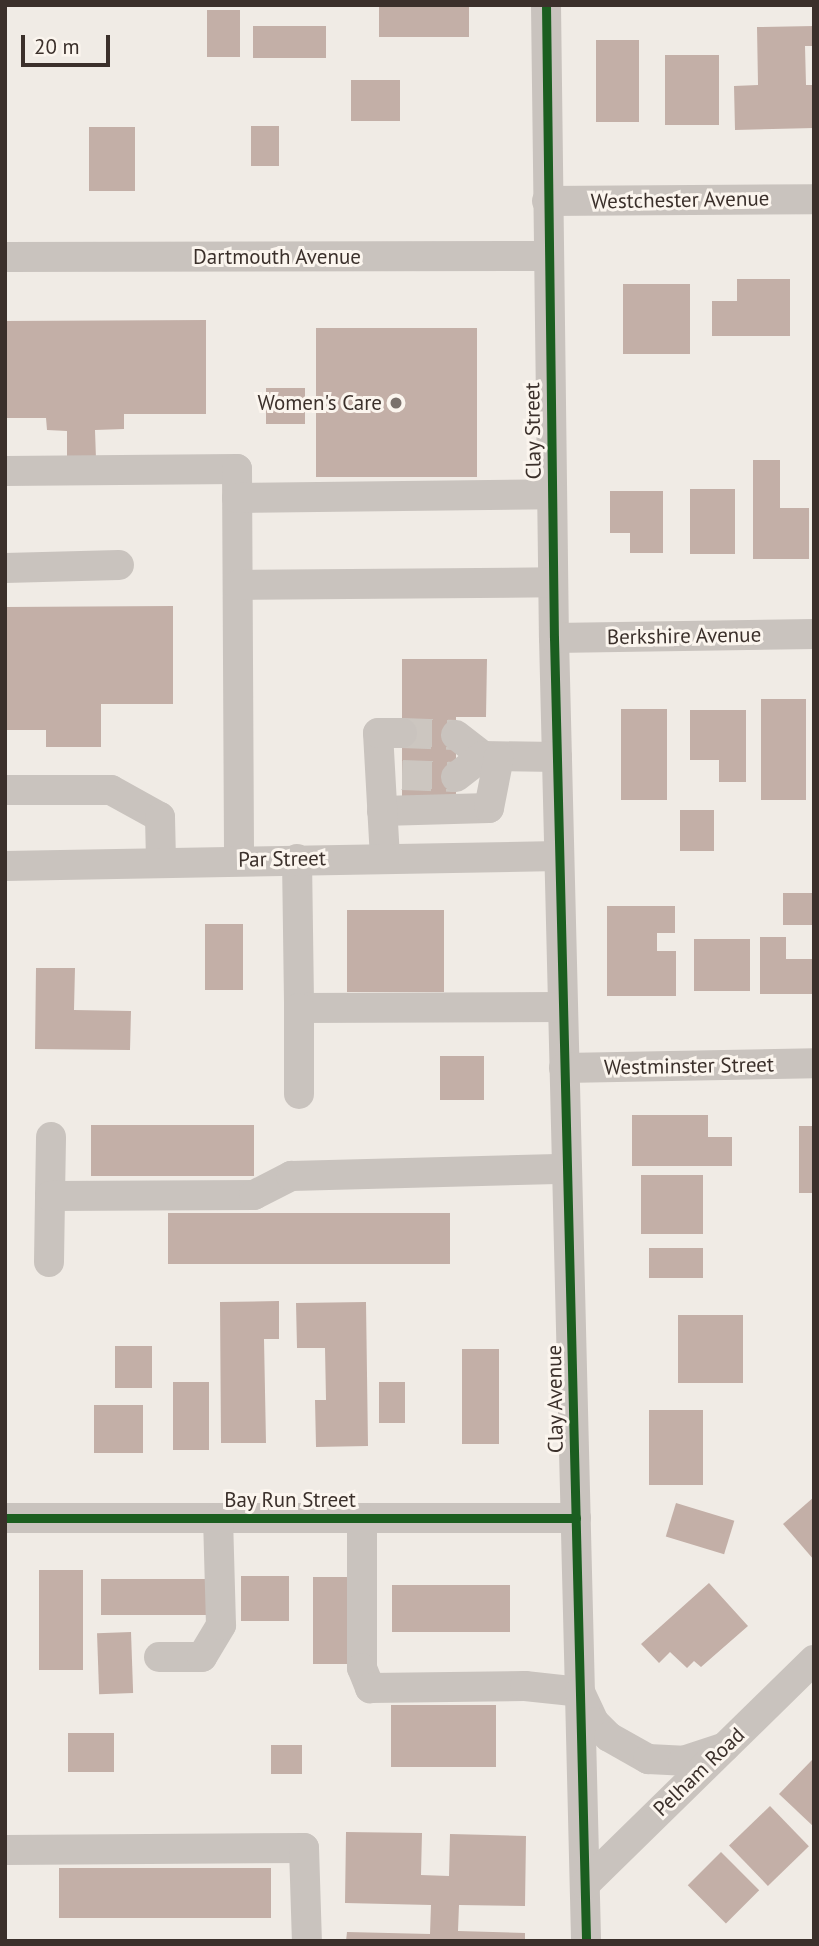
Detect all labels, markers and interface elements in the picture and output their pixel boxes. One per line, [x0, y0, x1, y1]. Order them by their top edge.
scale bar [24, 21, 114, 65]
text: 20 m [34, 33, 80, 60]
street label: Westchester Avenue [590, 186, 770, 214]
street label: Dartmouth Avenue [193, 244, 361, 270]
street label: Clay Street [520, 382, 546, 480]
place label: Women's Care [257, 390, 382, 416]
marker: Women's Care [388, 395, 404, 411]
street label: Berkshire Avenue [606, 622, 762, 650]
street label: Par Street [238, 846, 326, 872]
street label: Westminster Street [604, 1052, 774, 1080]
street label: Clay Avenue [541, 1344, 569, 1454]
street label: Bay Run Street [224, 1487, 356, 1513]
street label: Pelham Road [648, 1722, 750, 1822]

